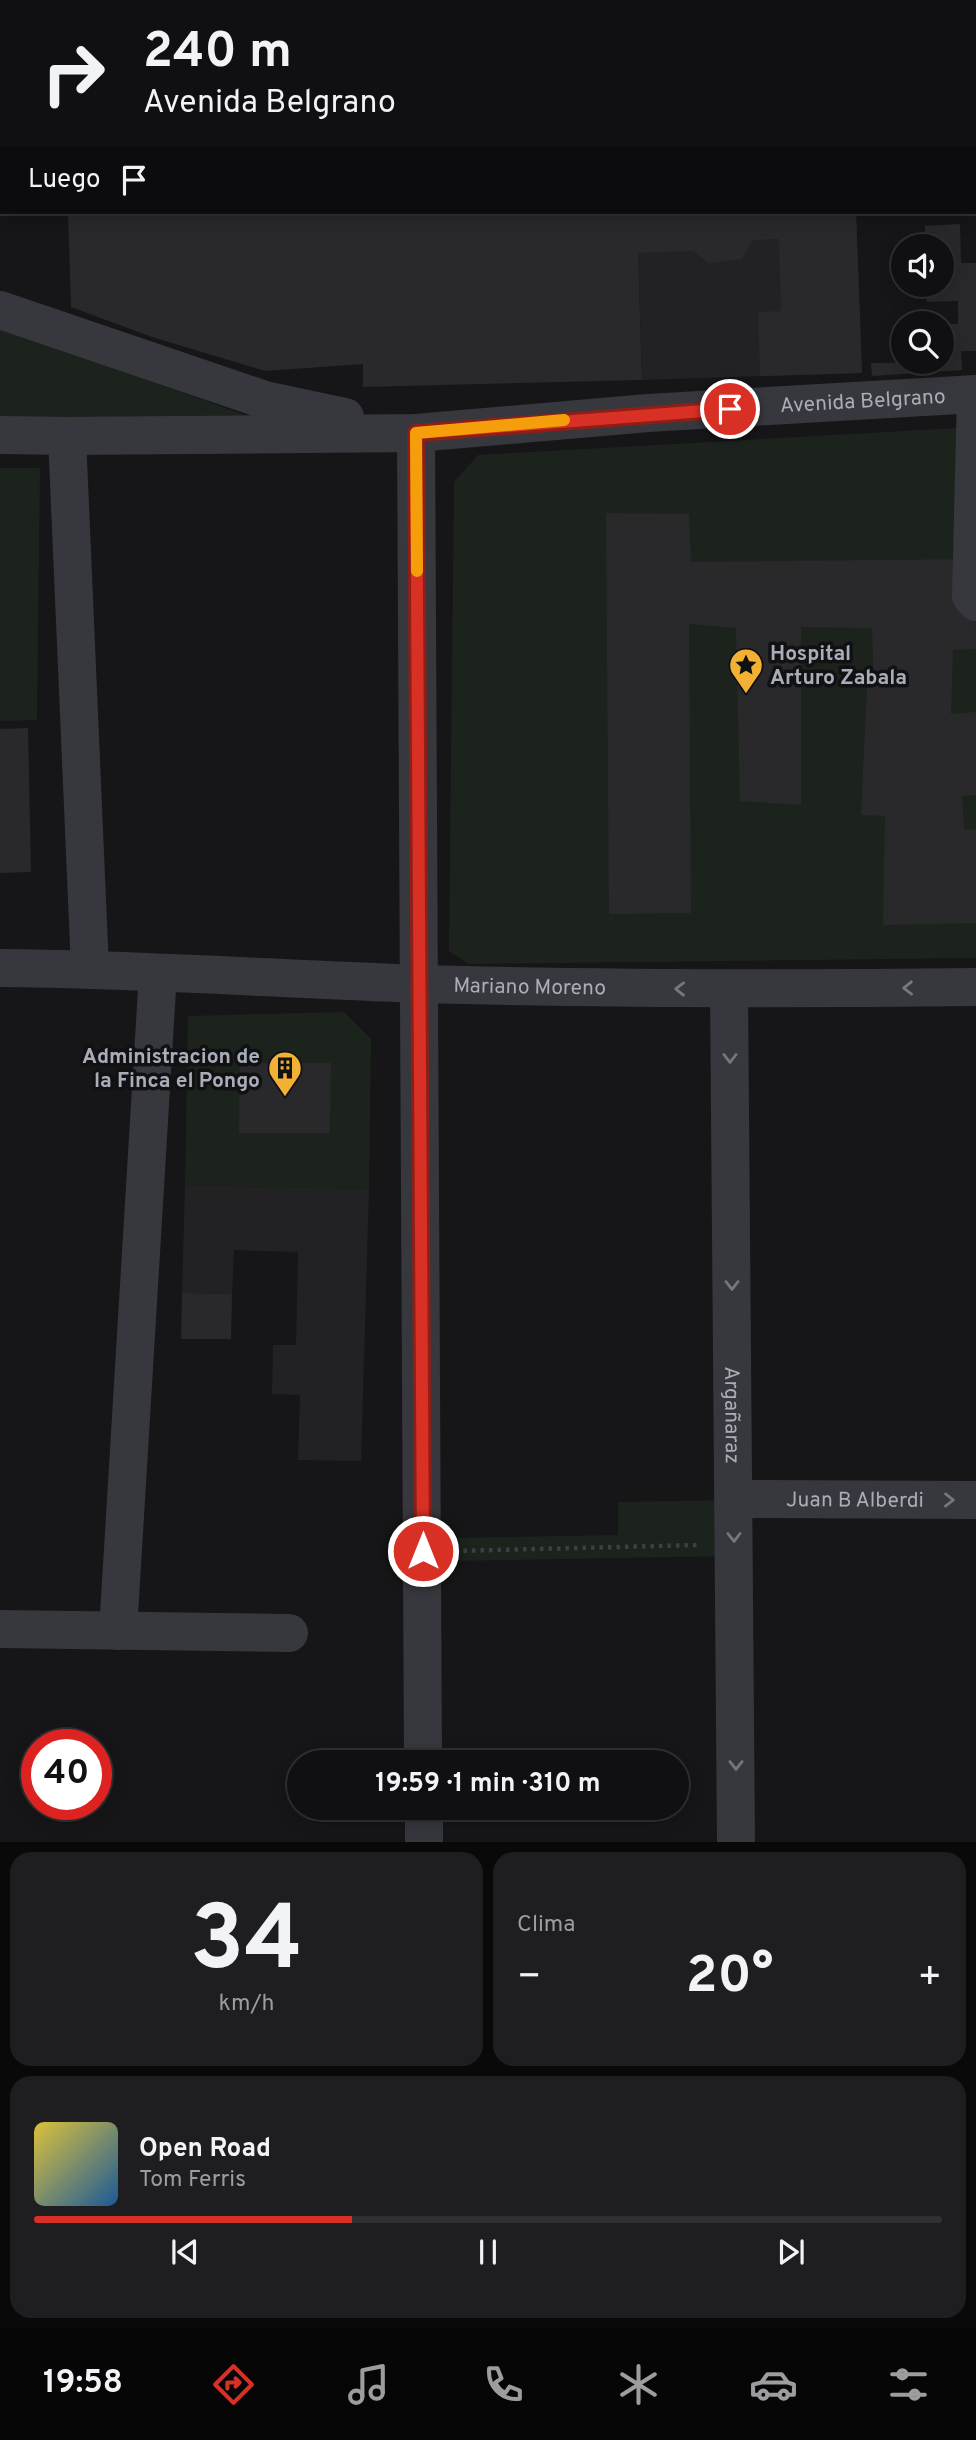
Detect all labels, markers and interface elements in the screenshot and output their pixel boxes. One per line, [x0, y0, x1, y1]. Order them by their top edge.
text: 240 m [143, 23, 292, 85]
icon: right [28, 28, 119, 119]
text: Avenida Belgrano [143, 84, 396, 124]
icon: arrive [115, 161, 153, 199]
text: Luego [28, 164, 101, 197]
map controls [891, 234, 954, 374]
button: sound [891, 234, 954, 297]
button: search [891, 311, 954, 374]
pin [700, 379, 760, 439]
street label: Avenida Belgrano [779, 384, 947, 420]
icon: arrive [711, 390, 749, 428]
place label: Hospital Arturo Zabala [770, 641, 907, 692]
place icon: Hospital Arturo Zabala [727, 646, 765, 695]
street label: Mariano Moreno [453, 973, 606, 1002]
one-way arrow [902, 980, 913, 996]
one-way arrow [675, 981, 685, 997]
place label: Administracion de la Finca el Pongo [82, 1044, 260, 1095]
building icon: Administracion de la Finca el Pongo [266, 1049, 304, 1098]
one-way arrow [722, 1053, 738, 1064]
one-way arrow [724, 1281, 740, 1291]
street label: Argañaraz [717, 1366, 745, 1464]
street label: Juan B Alberdi [786, 1487, 924, 1515]
one-way arrow [944, 1492, 955, 1508]
position arrow [386, 1514, 460, 1588]
one-way arrow [726, 1533, 742, 1543]
speed limit sign: 40 [21, 1729, 112, 1820]
one-way arrow [728, 1760, 744, 1771]
text: 19:59 · 1 min · 310 m [375, 1768, 601, 1801]
text: 34 [190, 1887, 303, 2002]
text: Clima [517, 1911, 575, 1940]
text: 20° [686, 1945, 773, 2011]
text: − [517, 1954, 542, 2003]
text: + [917, 1954, 942, 2003]
text: km/h [219, 1990, 274, 2019]
text: Open Road [139, 2133, 271, 2166]
text: Tom Ferris [139, 2166, 246, 2195]
icon: previous [166, 2233, 204, 2271]
icon: pause [469, 2233, 507, 2271]
icon: next [772, 2233, 810, 2271]
icon: directions [209, 2360, 258, 2409]
icon: music [344, 2360, 393, 2409]
icon: phone [479, 2360, 528, 2409]
icon: climate [614, 2360, 663, 2409]
icon: car [749, 2360, 798, 2409]
icon: filters [884, 2360, 933, 2409]
text: 19:58 [43, 2364, 123, 2404]

